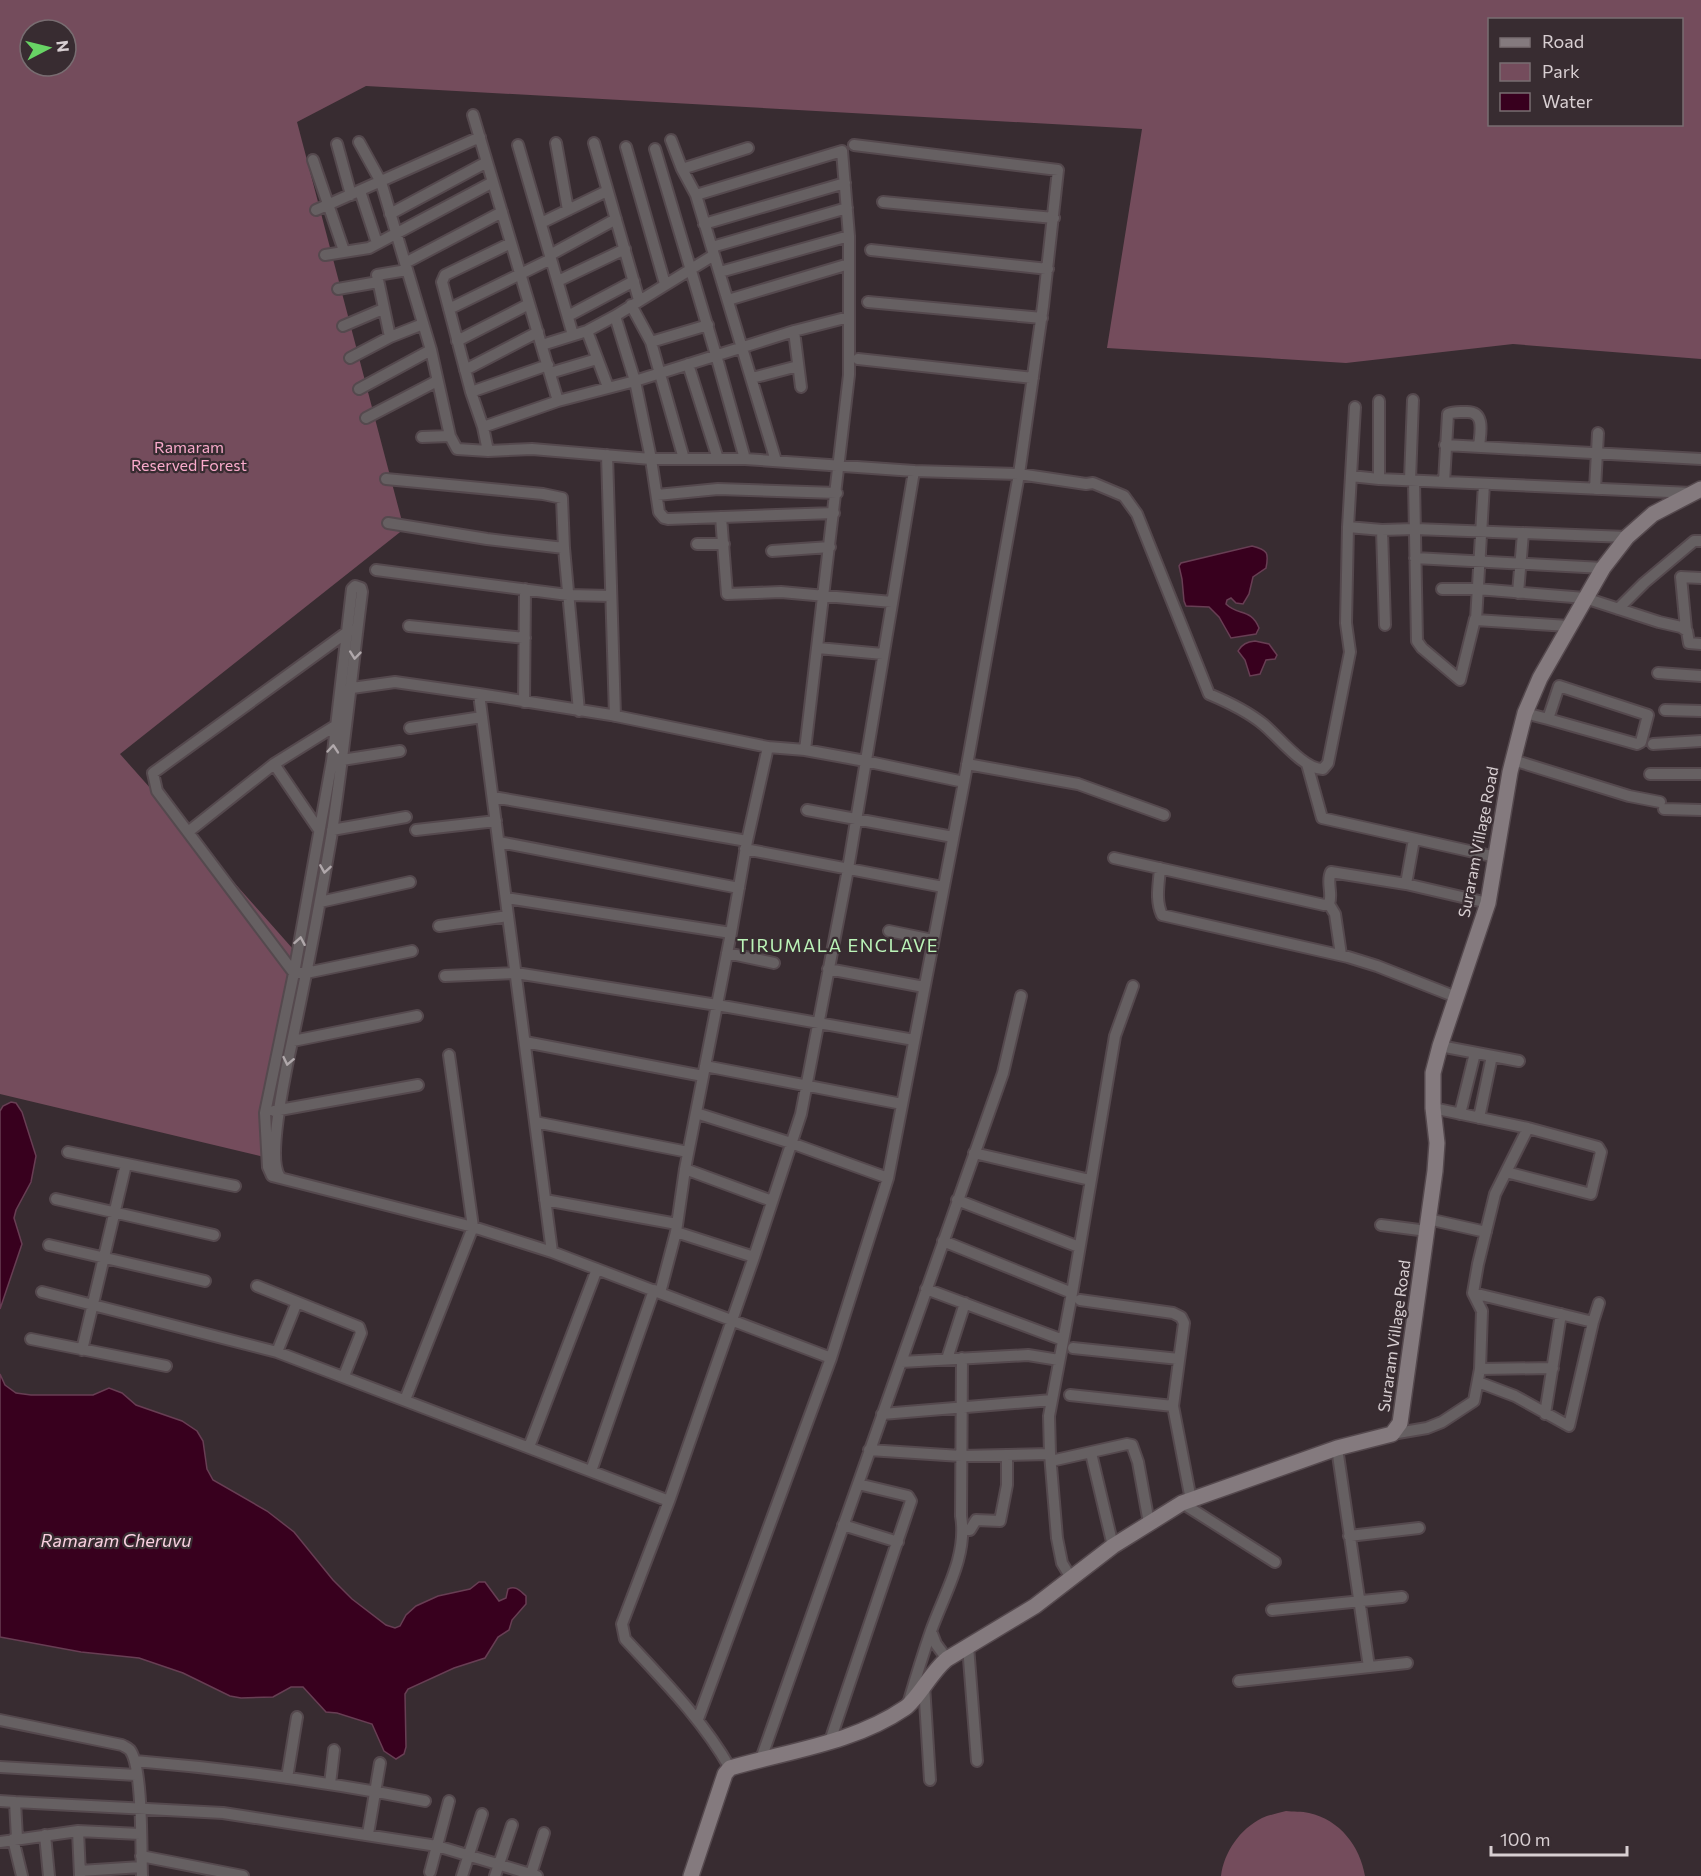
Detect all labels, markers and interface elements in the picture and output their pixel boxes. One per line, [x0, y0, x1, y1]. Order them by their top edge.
north arrow [18, 18, 78, 78]
legend [1488, 18, 1683, 126]
text: Road [1542, 30, 1584, 52]
text: N [53, 39, 74, 53]
text: Park [1542, 60, 1580, 82]
text: Water [1542, 90, 1593, 112]
park label: Ramaram Reserved Forest [131, 437, 248, 474]
one-way arrow [349, 651, 362, 660]
one-way arrow [326, 744, 339, 753]
street label: Suraram Village Road [1454, 765, 1501, 919]
one-way arrow [320, 865, 332, 874]
district label: TIRUMALA ENCLAVE [737, 934, 939, 956]
one-way arrow [293, 936, 306, 946]
one-way arrow [282, 1055, 295, 1065]
street label: Suraram Village Road [1373, 1259, 1414, 1413]
water label: Ramaram Cheruvu [41, 1529, 191, 1551]
scale bar [1491, 1819, 1628, 1857]
text: 100 m [1500, 1828, 1550, 1850]

